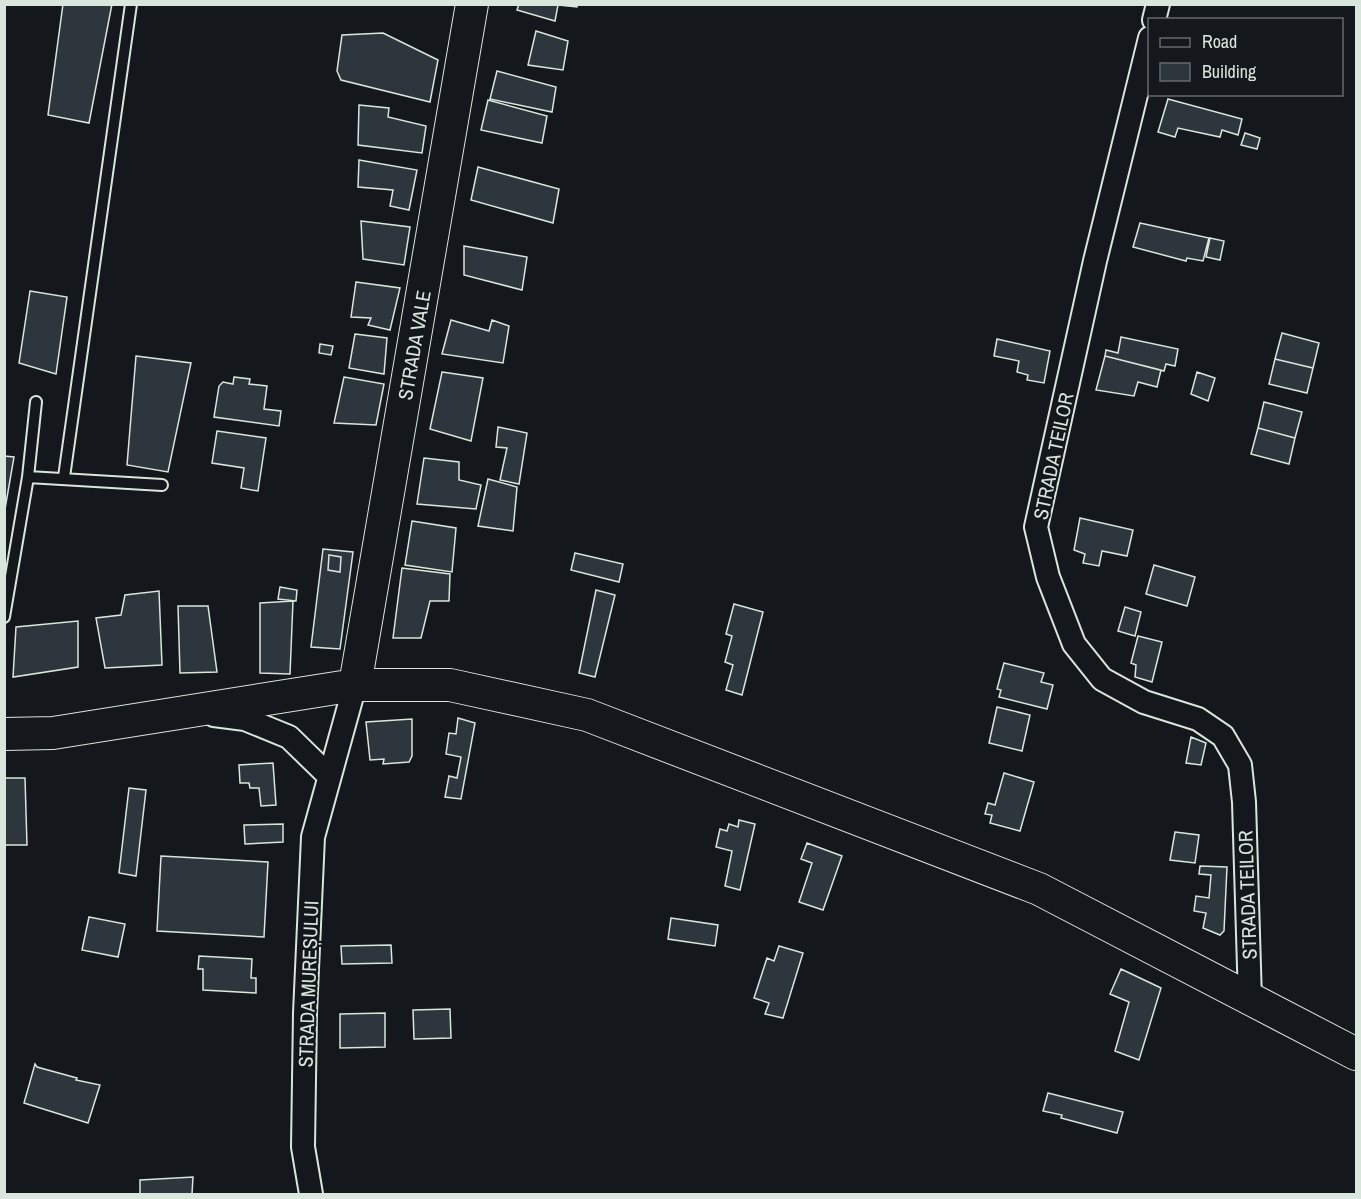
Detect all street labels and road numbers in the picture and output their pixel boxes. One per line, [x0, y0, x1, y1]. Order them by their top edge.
street label: STRADA VALE [391, 288, 437, 402]
street label: STRADA TEILOR [1026, 390, 1080, 522]
street label: STRADA TEILOR [1231, 830, 1263, 960]
street label: STRADA MUREȘULUI [292, 900, 324, 1068]

